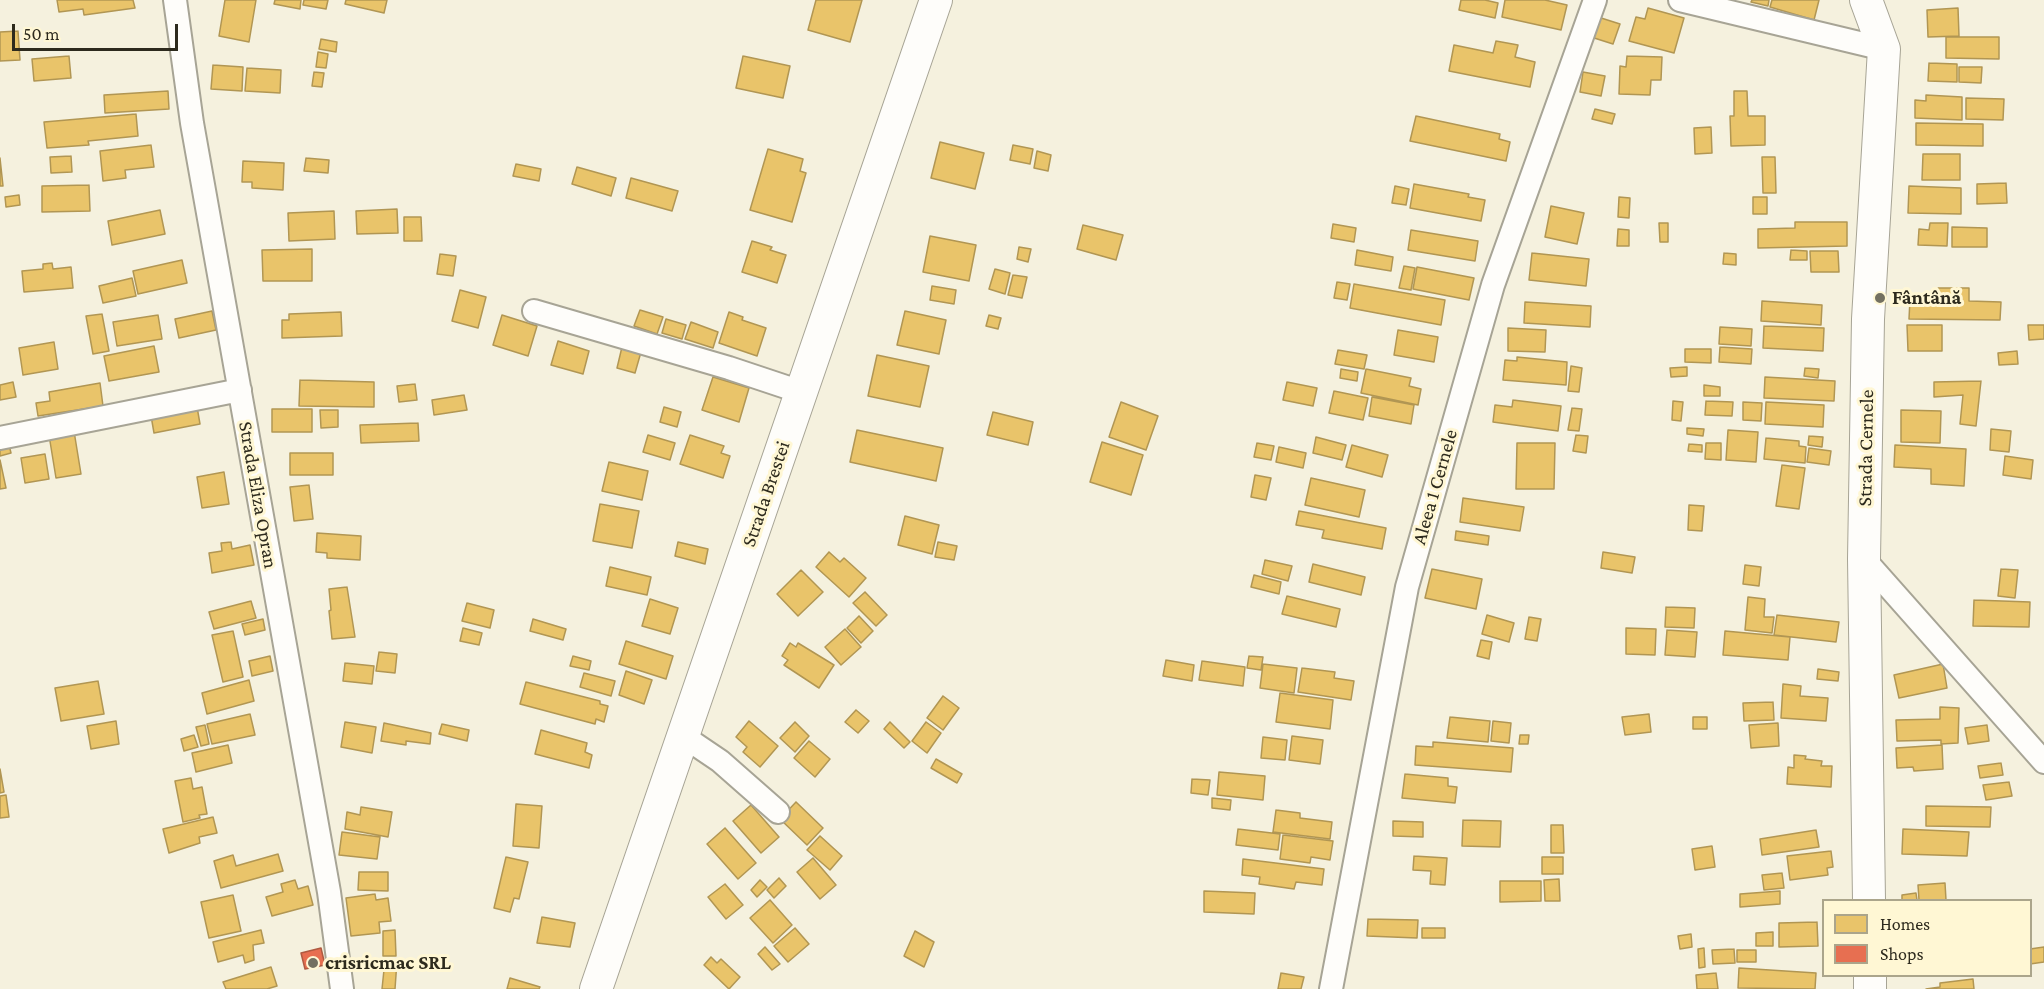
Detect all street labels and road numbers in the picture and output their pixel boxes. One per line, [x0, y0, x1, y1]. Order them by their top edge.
street label: Strada Cernele [1853, 389, 1879, 507]
street label: Strada Eliza Opran [233, 420, 283, 570]
street label: Aleea 1 Cernele [1407, 427, 1463, 547]
street label: Strada Brestei [737, 438, 795, 550]

